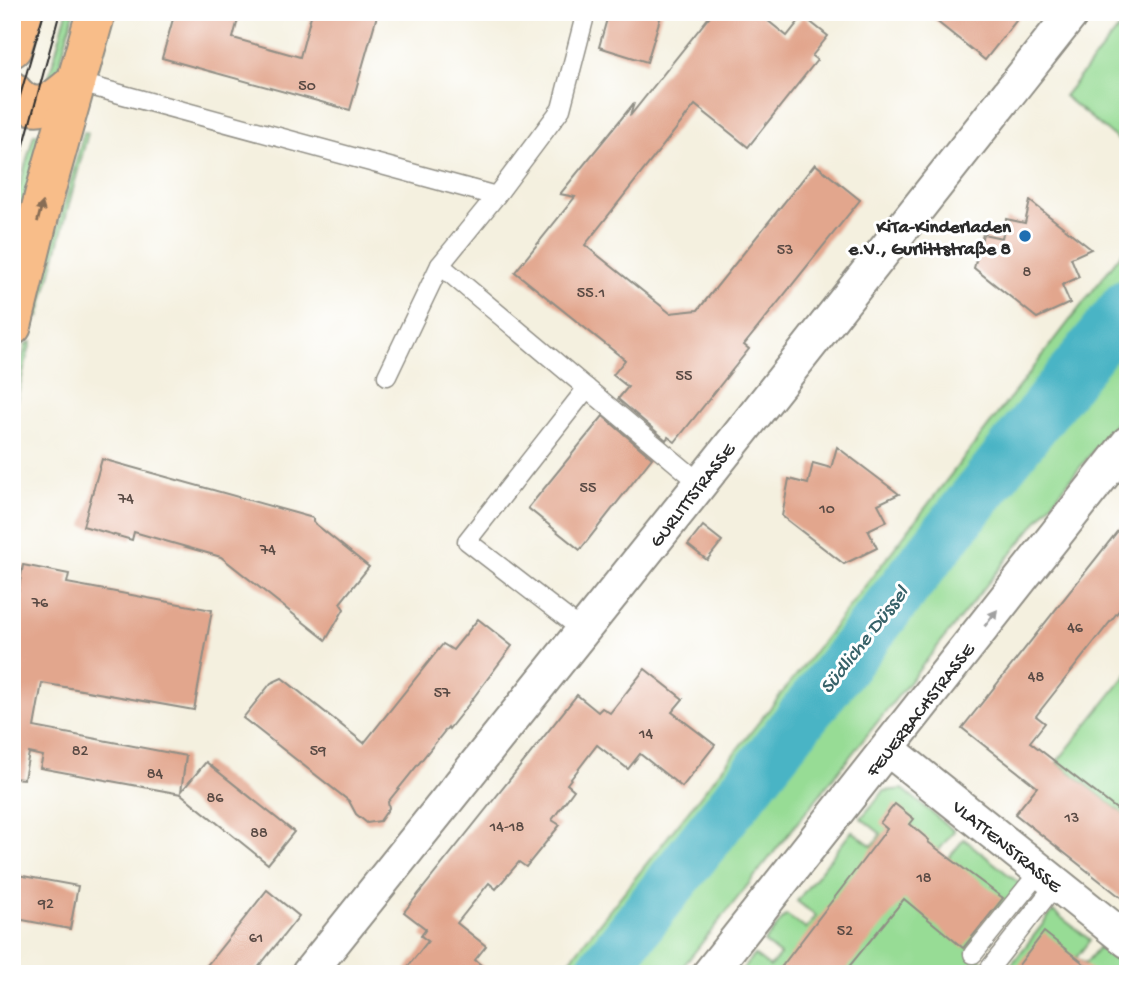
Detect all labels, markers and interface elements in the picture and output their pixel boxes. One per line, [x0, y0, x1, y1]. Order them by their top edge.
house number: 50 [298, 78, 316, 97]
one-way arrow [35, 201, 46, 223]
place label: KiTa-Kinderladen e.V., Gurlittstraße 8 [847, 217, 1012, 262]
marker: KiTa-Kinderladen e.V., Gurlittstraße 8 [1017, 228, 1033, 244]
house number: 53 [777, 242, 793, 261]
house number: 8 [1023, 264, 1032, 283]
house number: 55.1 [577, 285, 605, 304]
house number: 55 [676, 368, 692, 387]
street label: GURLITTSTRASSE [646, 439, 742, 553]
house number: 55 [580, 480, 596, 499]
house number: 74 [117, 491, 134, 510]
house number: 10 [818, 501, 835, 520]
house number: 74 [259, 542, 276, 561]
water label: Südliche Düssel [816, 581, 916, 700]
house number: 76 [31, 595, 49, 614]
one-way arrow [983, 609, 997, 627]
house number: 46 [1067, 620, 1084, 639]
street label: FEUERBACHSTRASSE [862, 639, 982, 783]
house number: 48 [1028, 669, 1044, 688]
house number: 57 [434, 685, 451, 704]
house number: 14 [638, 726, 653, 745]
house number: 82 [72, 743, 88, 762]
house number: 59 [310, 743, 326, 762]
house number: 84 [147, 766, 164, 785]
house number: 86 [207, 790, 224, 809]
street label: VLATTENSTRASSE [946, 796, 1066, 900]
house number: 13 [1064, 810, 1079, 829]
house number: 14-18 [489, 819, 524, 838]
house number: 88 [250, 825, 268, 844]
house number: 18 [915, 870, 932, 889]
house number: 92 [37, 896, 54, 915]
house number: 52 [837, 923, 853, 942]
house number: 61 [249, 930, 263, 949]

